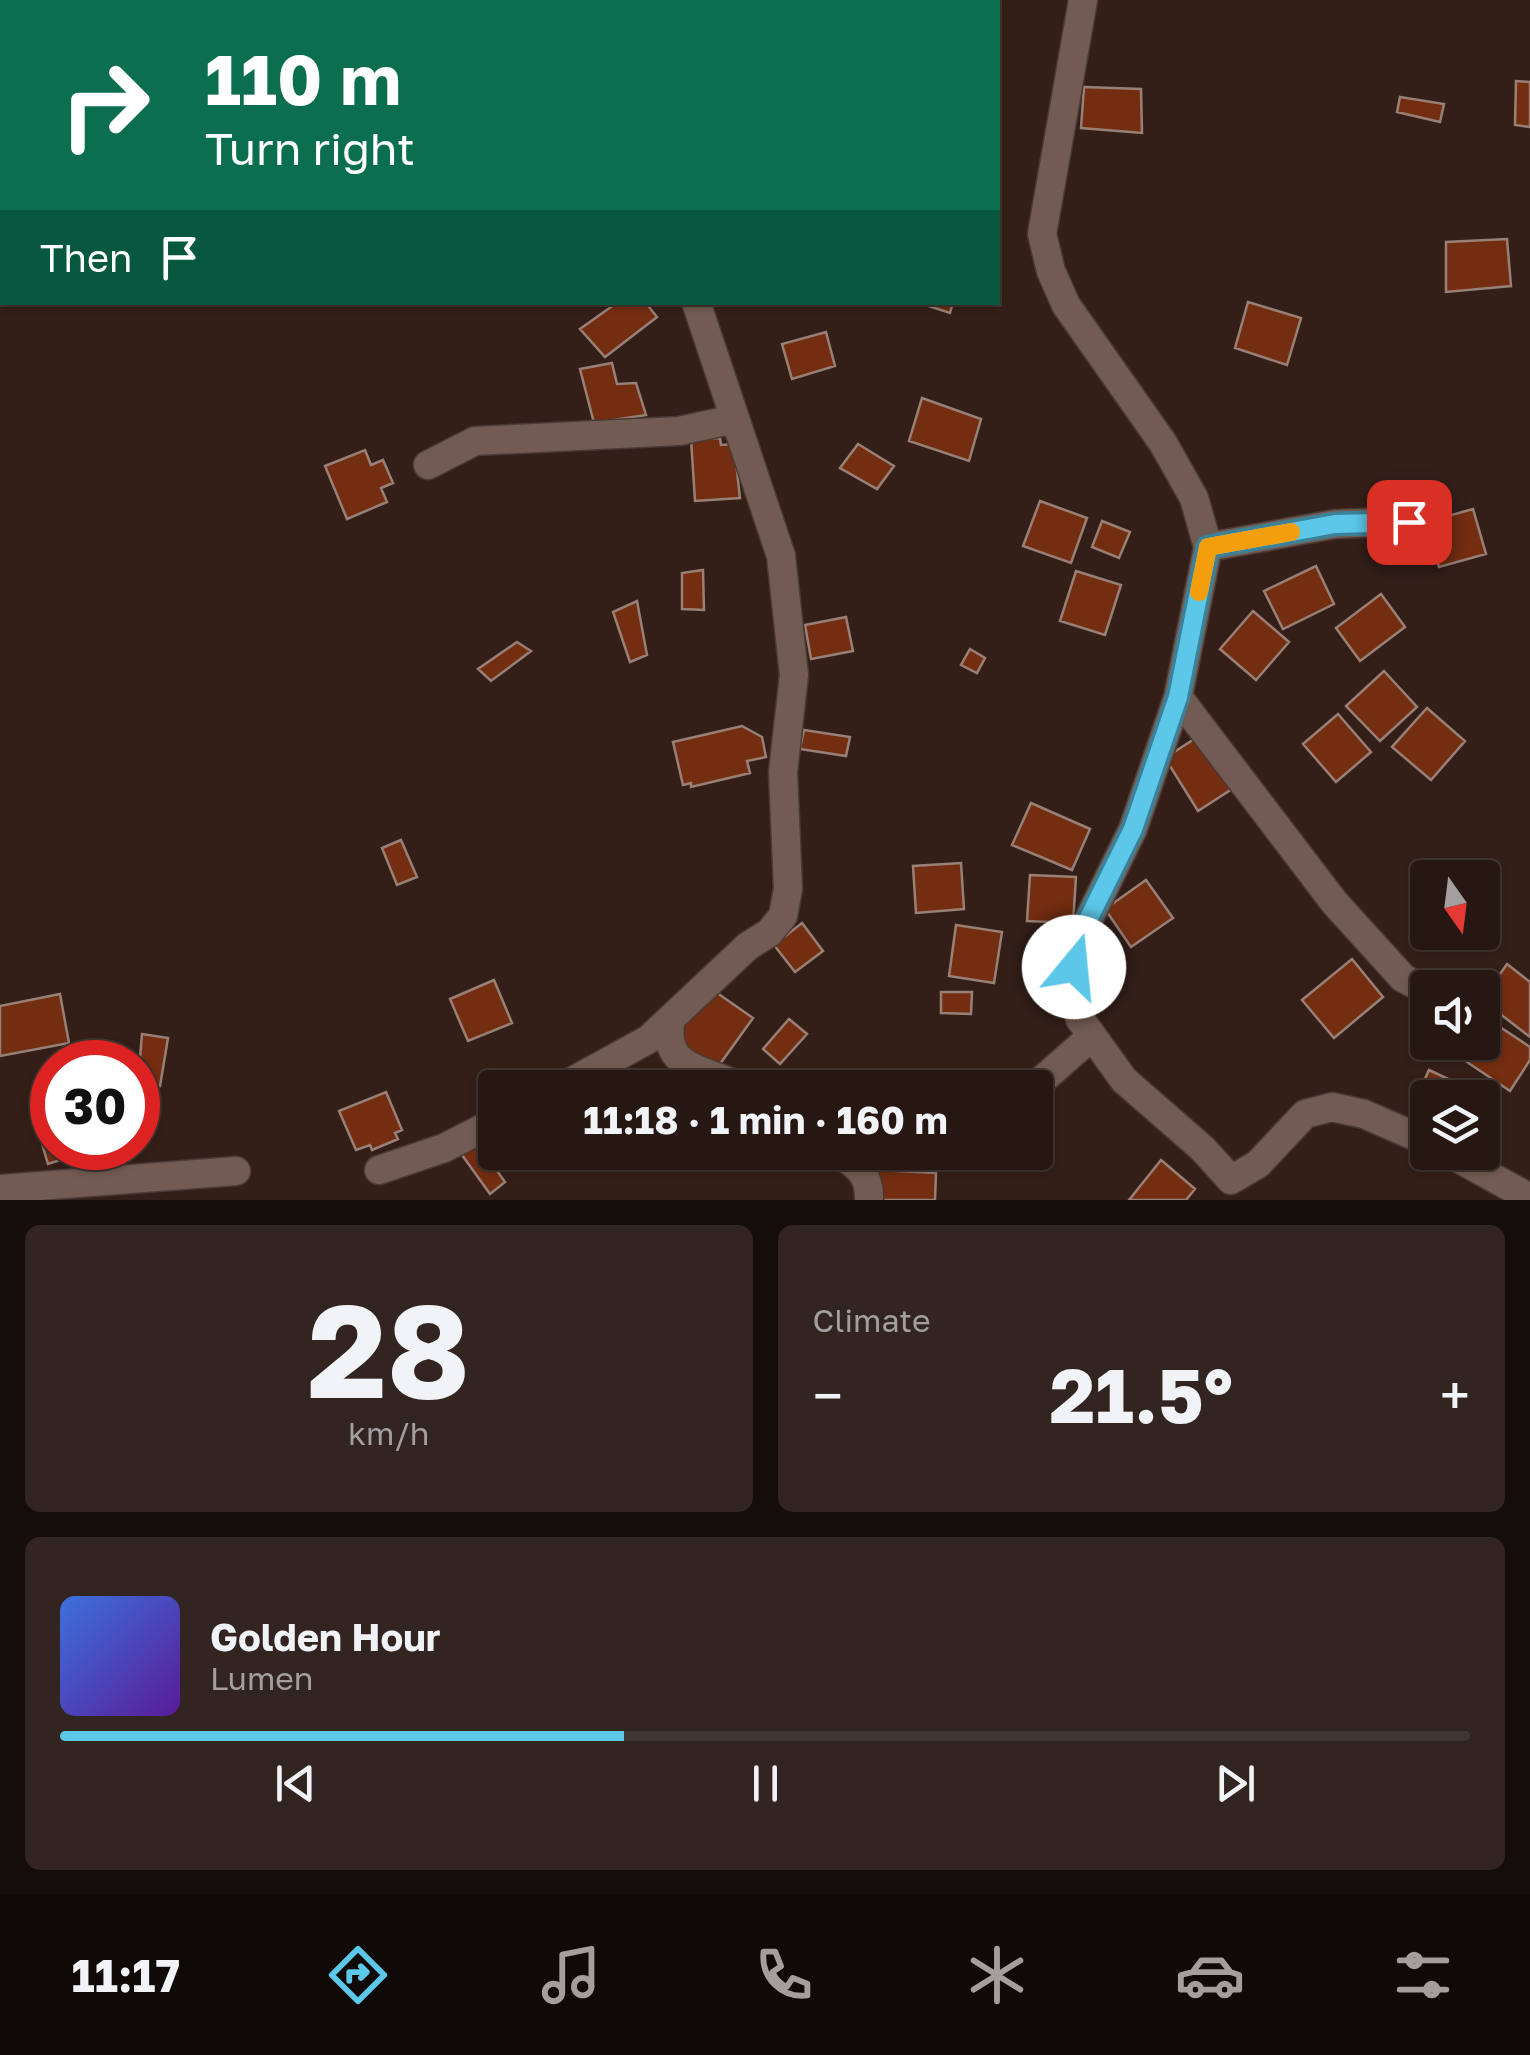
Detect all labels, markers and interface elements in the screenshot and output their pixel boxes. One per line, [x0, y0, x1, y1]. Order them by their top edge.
text: 110 m [205, 36, 401, 120]
icon: right [40, 40, 170, 170]
text: Turn right [205, 121, 415, 175]
icon: arrive [152, 230, 207, 285]
text: Then [40, 235, 132, 280]
pin [1367, 480, 1452, 565]
icon: arrive [1382, 495, 1437, 550]
north arrow [1410, 860, 1500, 950]
map controls [1410, 860, 1500, 1170]
position arrow [1022, 915, 1126, 1019]
button: sound [1410, 970, 1500, 1060]
speed limit sign: 30 [30, 1040, 160, 1170]
button: layers [1410, 1080, 1500, 1170]
text: 11:18 · 1 min · 160 m [583, 1097, 948, 1142]
text: 28 [307, 1271, 470, 1427]
text: Climate [813, 1301, 931, 1339]
text: 21.5° [1050, 1349, 1233, 1440]
text: − [813, 1362, 843, 1428]
text: + [1440, 1362, 1470, 1428]
text: km/h [348, 1414, 429, 1452]
text: Golden Hour [210, 1614, 441, 1659]
text: Lumen [210, 1659, 314, 1697]
icon: previous [268, 1756, 323, 1811]
icon: pause [738, 1756, 793, 1811]
icon: next [1208, 1756, 1263, 1811]
icon: directions [323, 1940, 393, 2010]
icon: music [536, 1940, 606, 2010]
icon: phone [749, 1940, 819, 2010]
icon: climate [962, 1940, 1032, 2010]
icon: car [1175, 1940, 1245, 2010]
icon: filters [1388, 1940, 1458, 2010]
text: 11:17 [72, 1948, 180, 2002]

